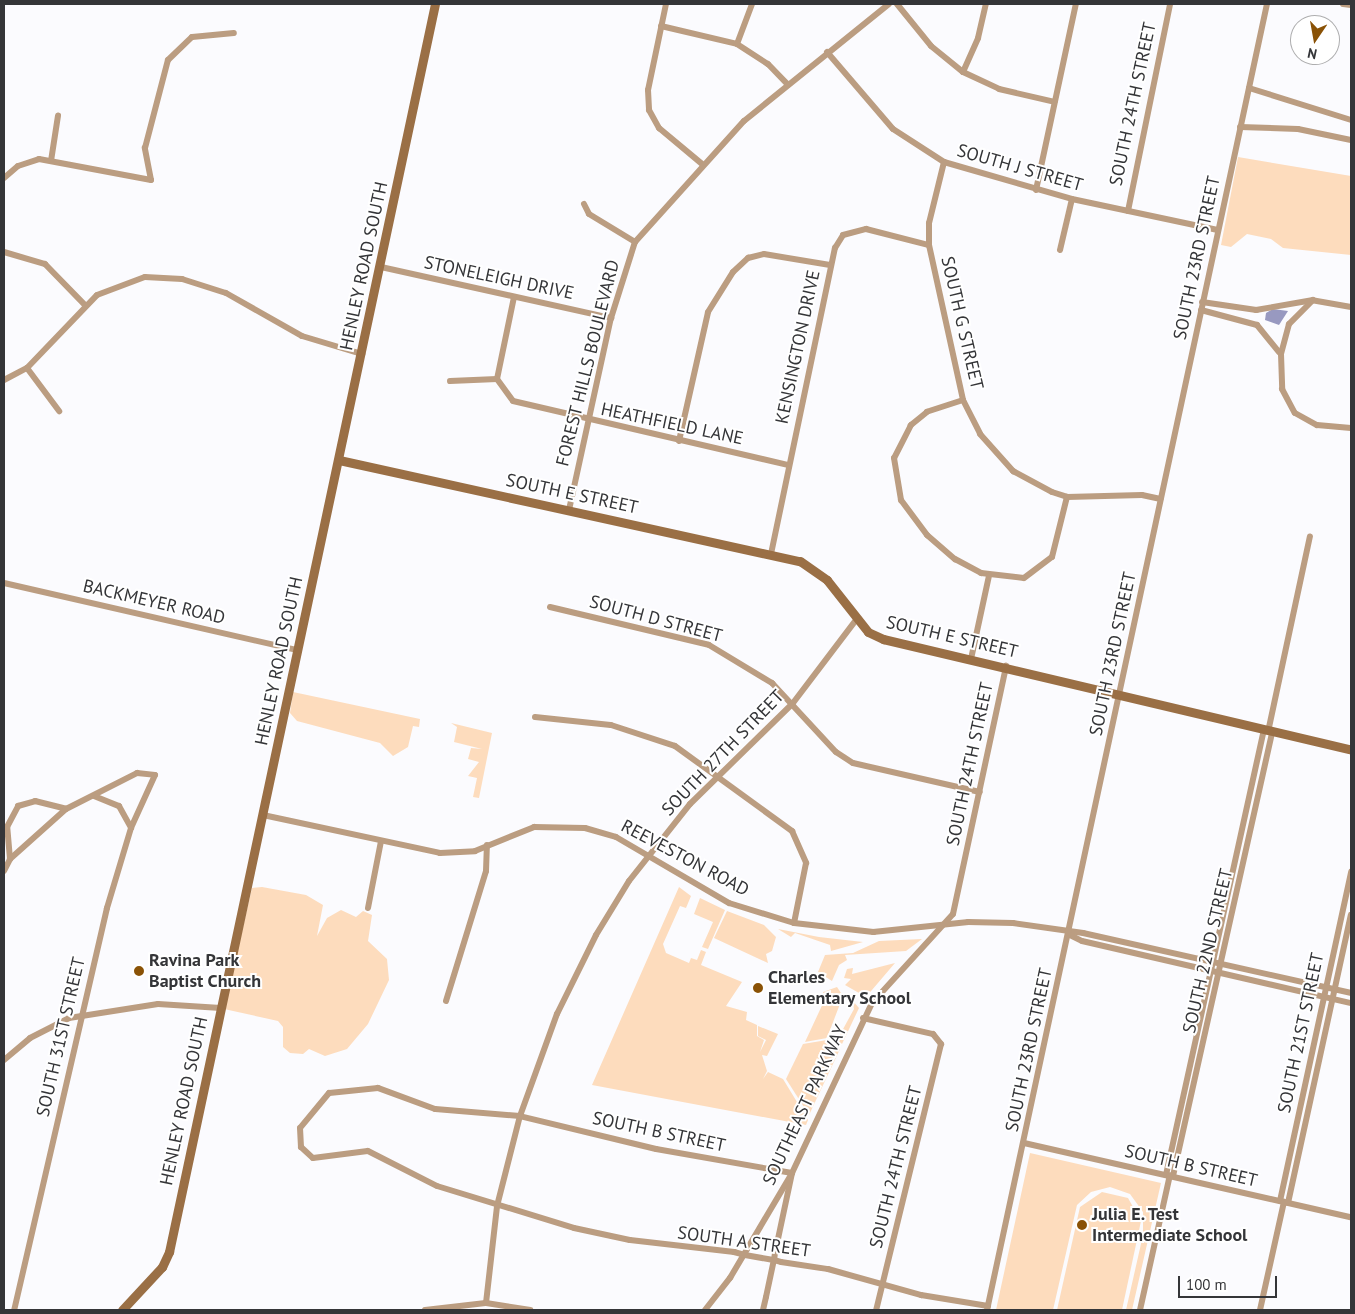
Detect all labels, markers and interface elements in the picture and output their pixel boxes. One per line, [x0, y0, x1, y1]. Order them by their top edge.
north arrow [1290, 15, 1340, 65]
street label: SOUTH 24TH STREET [1105, 20, 1161, 188]
text: N [1306, 44, 1318, 63]
street label: SOUTH J STREET [954, 140, 1086, 196]
street label: SOUTH 23RD STREET [1169, 174, 1225, 342]
street label: HENLEY ROAD SOUTH [336, 180, 392, 352]
street label: STONELEIGH DRIVE [422, 252, 576, 304]
street label: SOUTH G STREET [936, 254, 988, 392]
street label: FOREST HILLS BOULEVARD [552, 257, 624, 469]
street label: KENSINGTON DRIVE [771, 268, 825, 426]
street label: HEATHFIELD LANE [599, 398, 745, 450]
street label: SOUTH E STREET [504, 469, 640, 519]
street label: SOUTH 23RD STREET [1085, 570, 1141, 738]
street label: BACKMEYER ROAD [81, 575, 227, 629]
street label: HENLEY ROAD SOUTH [251, 575, 307, 747]
street label: SOUTH D STREET [587, 591, 725, 647]
street label: SOUTH E STREET [884, 611, 1020, 663]
street label: SOUTH 24TH STREET [942, 680, 998, 848]
street label: SOUTH 27TH STREET [657, 686, 789, 820]
street label: REEVESTON ROAD [617, 815, 753, 901]
street label: SOUTH 22ND STREET [1179, 867, 1237, 1035]
place label: Ravina Park Baptist Church [149, 950, 261, 992]
street label: SOUTH 21ST STREET [1273, 951, 1329, 1115]
street label: SOUTH 31ST STREET [32, 955, 90, 1119]
marker: Ravina Park Baptist Church [133, 965, 145, 977]
street label: SOUTH 23RD STREET [1001, 966, 1057, 1134]
place label: Charles Elementary School [768, 967, 912, 1010]
marker: Charles Elementary School [752, 982, 764, 994]
street label: HENLEY ROAD SOUTH [156, 1015, 212, 1187]
street label: SOUTHEAST PARKWAY [758, 1021, 852, 1189]
street label: SOUTH 24TH STREET [865, 1084, 927, 1250]
street label: SOUTH B STREET [591, 1107, 727, 1157]
street label: SOUTH B STREET [1123, 1140, 1259, 1192]
place label: Julia E. Test Intermediate School [1092, 1204, 1247, 1246]
marker: Julia E. Test Intermediate School [1076, 1219, 1088, 1231]
street label: SOUTH A STREET [675, 1222, 813, 1262]
scale bar [1180, 1266, 1279, 1298]
text: 100 m [1186, 1275, 1227, 1294]

